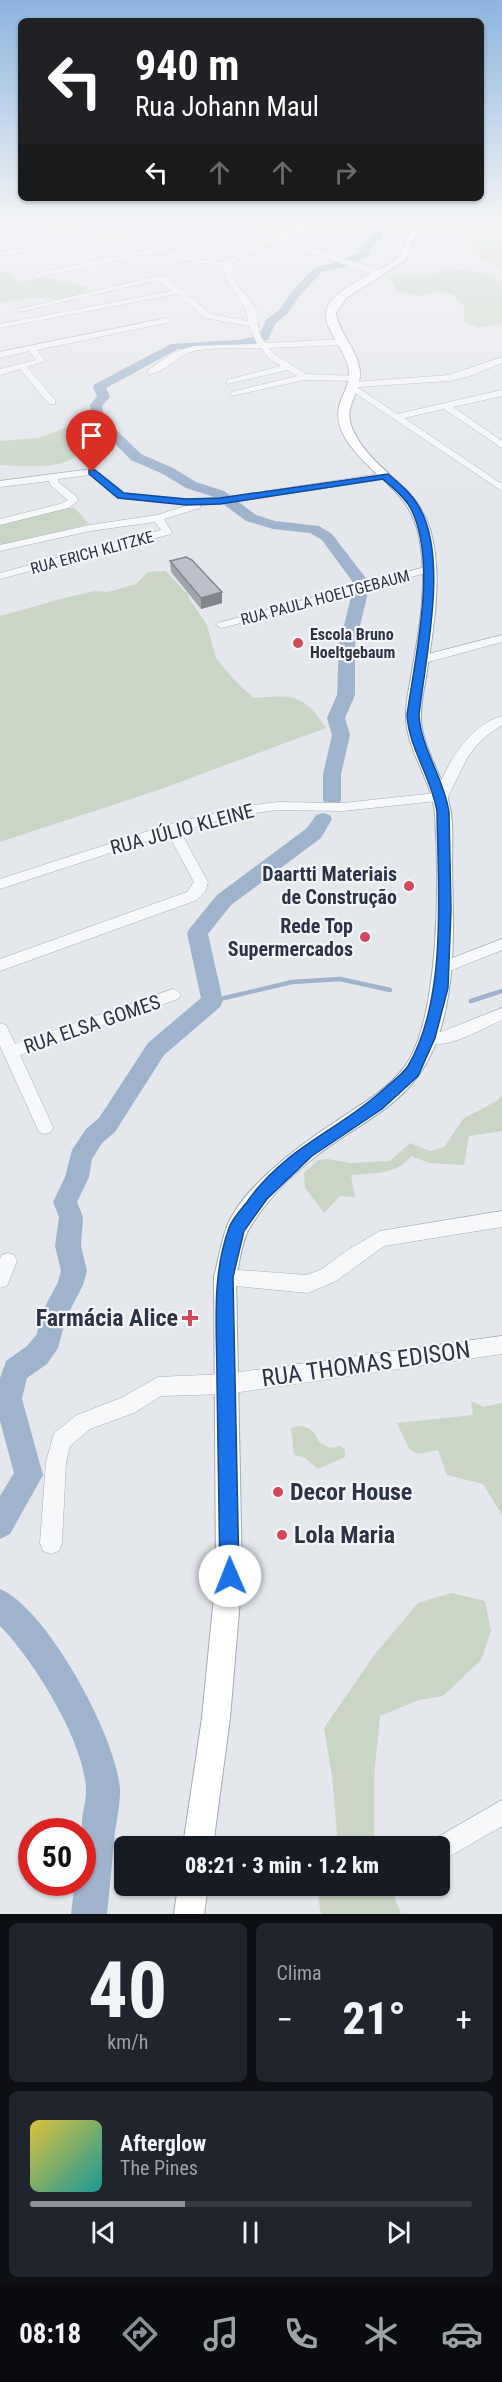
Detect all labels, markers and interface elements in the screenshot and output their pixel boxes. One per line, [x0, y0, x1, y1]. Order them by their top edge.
text: 940 m [135, 41, 240, 90]
icon: left [36, 42, 114, 120]
text: Rua Johann Maul [135, 91, 319, 123]
icon: left [140, 156, 173, 189]
icon: ahead [203, 156, 236, 189]
icon: ahead [266, 156, 299, 189]
icon: right [329, 156, 362, 189]
pin [66, 410, 117, 472]
icon: arrive [75, 419, 108, 452]
street label: RUA ERICH KLITZKE [28, 527, 156, 578]
street label: RUA PAULA HOELTGEBAUM [239, 566, 412, 629]
place label: Escola Bruno Hoeltgebaum [310, 625, 395, 662]
marker: Escola Bruno Hoeltgebaum [291, 636, 305, 650]
street label: RUA JÚLIO KLEINE [108, 798, 256, 860]
place label: Daartti Materiais de Construção [262, 862, 397, 909]
marker: Daartti Materiais de Construção [402, 879, 416, 893]
place label: Rede Top Supermercados [228, 914, 353, 961]
marker: Rede Top Supermercados [358, 930, 372, 944]
street label: RUA ELSA GOMES [21, 989, 163, 1059]
place label: Farmácia Alice [36, 1304, 178, 1332]
marker: Farmácia Alice [183, 1311, 197, 1325]
street label: RUA THOMAS EDISON [260, 1336, 472, 1392]
place label: Decor House [290, 1478, 412, 1506]
marker: Decor House [271, 1485, 285, 1499]
place label: Lola Maria [294, 1521, 395, 1549]
marker: Lola Maria [275, 1528, 289, 1542]
position arrow [198, 1544, 262, 1608]
speed limit sign: 50 [18, 1818, 96, 1896]
text: 08:21 · 3 min · 1.2 km [185, 1853, 379, 1878]
text: 40 [88, 1945, 167, 2036]
text: Clima [277, 1961, 322, 1985]
text: 21° [343, 1992, 406, 2045]
text: − [277, 2000, 293, 2039]
text: + [456, 2000, 472, 2039]
text: km/h [107, 2030, 148, 2054]
text: Afterglow [120, 2131, 206, 2156]
text: The Pines [120, 2156, 198, 2180]
icon: previous [87, 2216, 120, 2249]
icon: pause [234, 2216, 267, 2249]
icon: next [382, 2216, 415, 2249]
icon: directions [119, 2313, 161, 2355]
icon: music [200, 2313, 242, 2355]
icon: phone [280, 2313, 322, 2355]
icon: climate [360, 2313, 402, 2355]
icon: car [441, 2313, 483, 2355]
text: 08:18 [19, 2318, 81, 2350]

